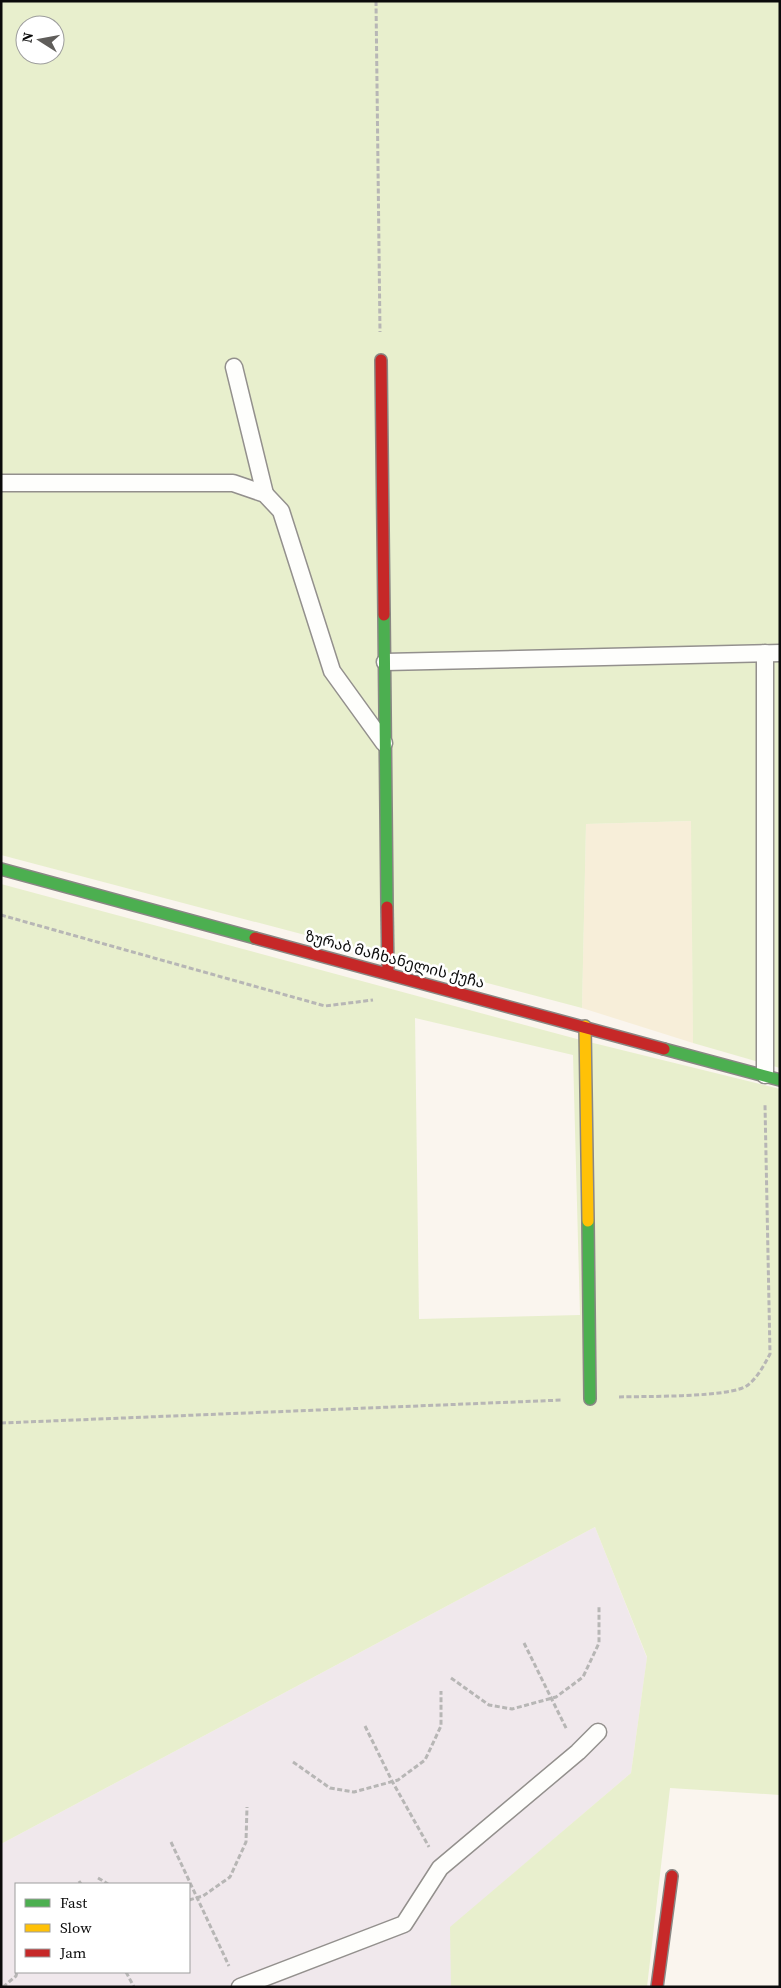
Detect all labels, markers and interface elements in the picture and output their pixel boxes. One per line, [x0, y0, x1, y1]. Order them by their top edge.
north arrow [15, 15, 65, 65]
text: N [16, 31, 38, 44]
street label: ზურაბ მაჩხანელის ქუჩა [303, 925, 487, 993]
legend [15, 1883, 190, 1973]
text: Fast [60, 1892, 87, 1913]
text: Slow [60, 1917, 92, 1938]
text: Jam [59, 1942, 87, 1963]

